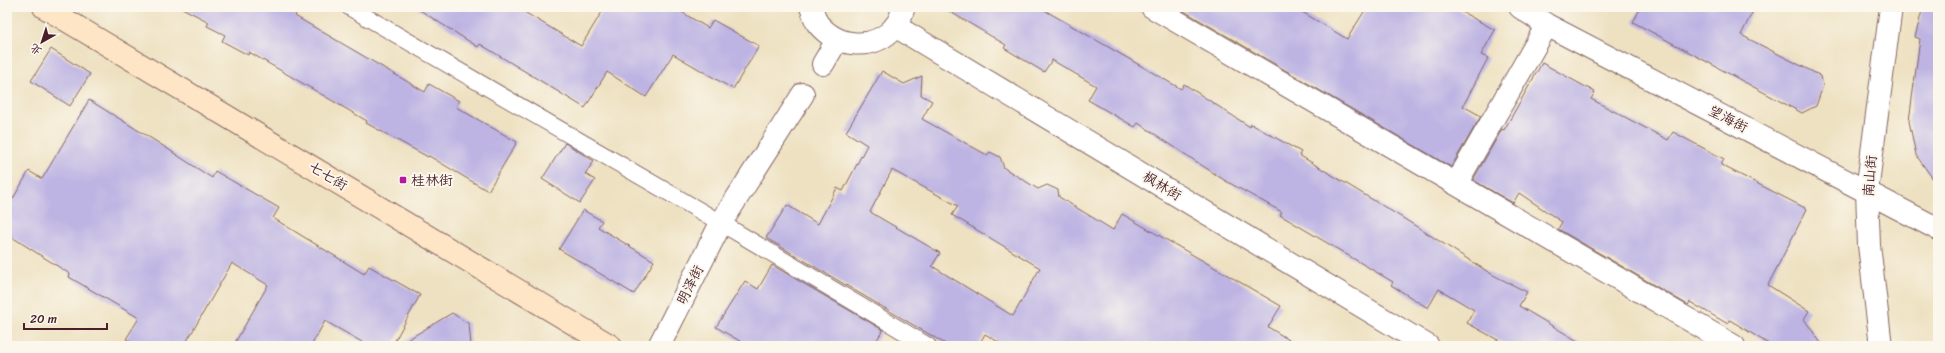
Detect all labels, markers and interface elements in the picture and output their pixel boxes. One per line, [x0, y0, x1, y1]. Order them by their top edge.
north arrow [22, 22, 62, 62]
text: 北 [26, 39, 46, 60]
street label: 望海街 [1704, 98, 1752, 140]
street label: 七七街 [304, 154, 352, 198]
street label: 南山街 [1856, 154, 1884, 198]
street label: 枫林街 [1138, 164, 1186, 208]
place label: 桂林街 [411, 168, 453, 193]
marker: 桂林街 [398, 175, 408, 185]
street label: 明泽街 [669, 261, 711, 309]
scale bar [24, 305, 107, 331]
text: 20 m [30, 308, 57, 330]

